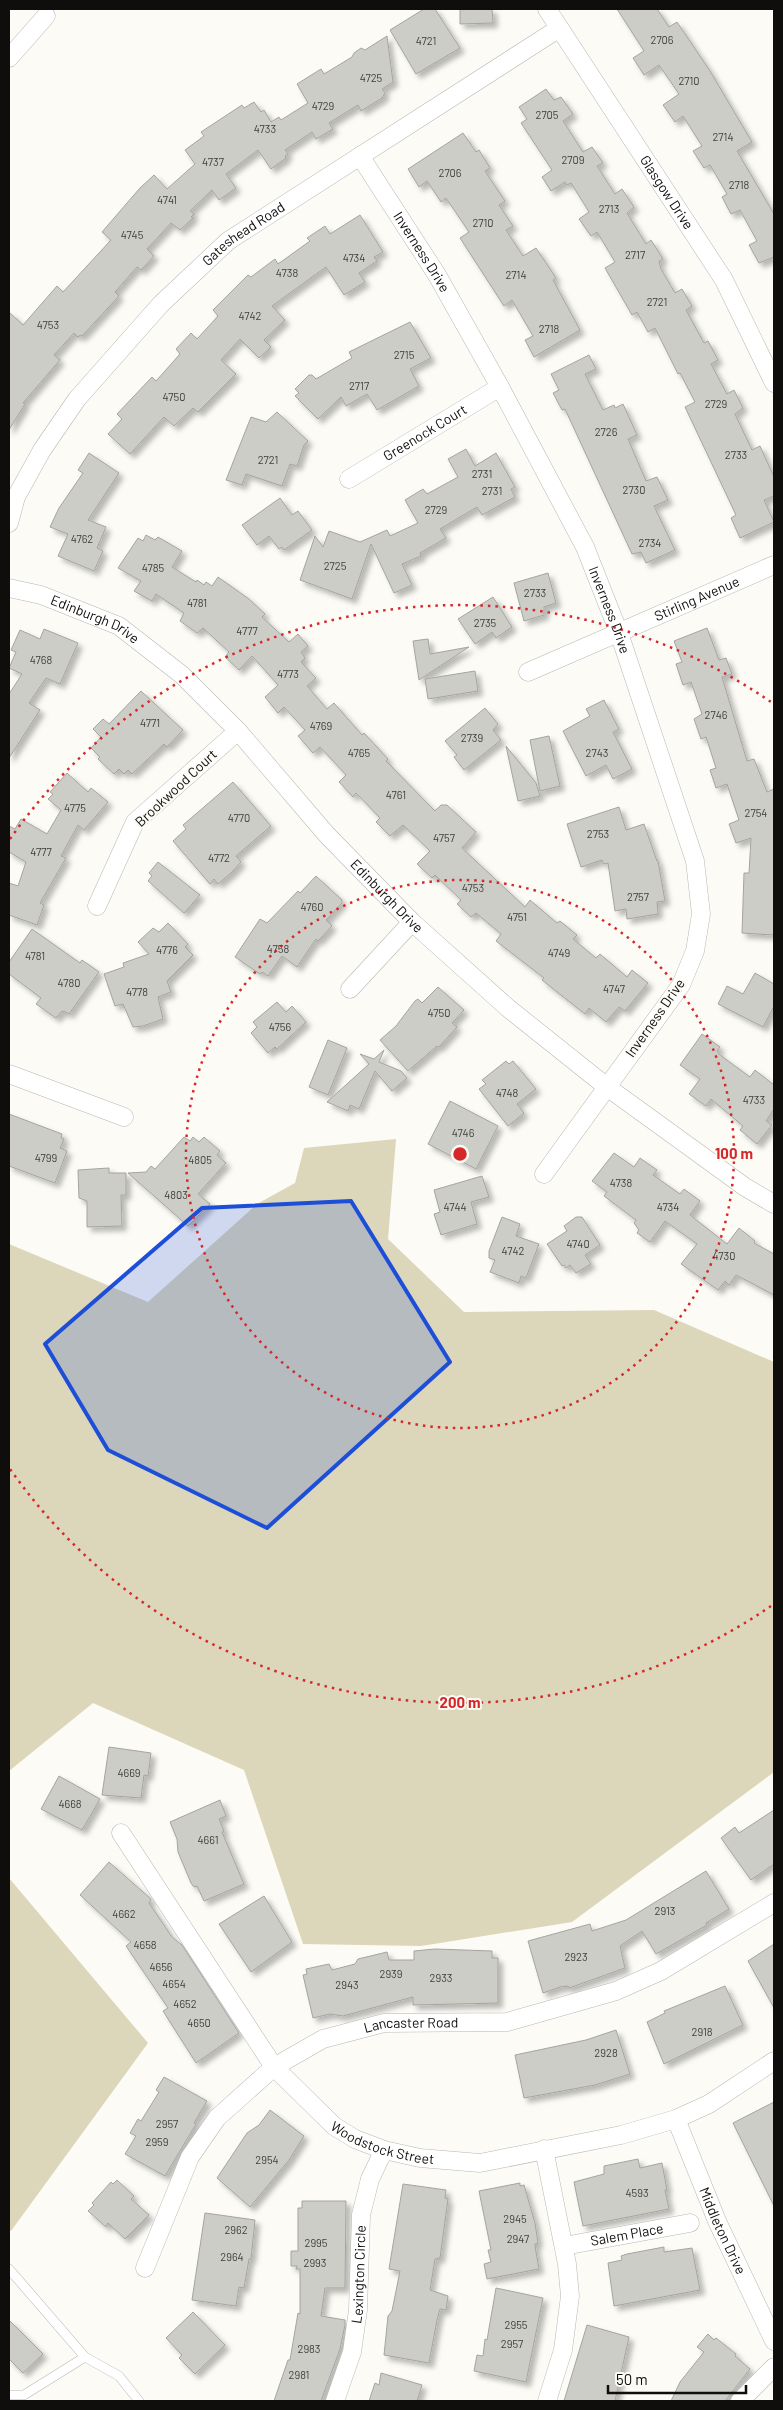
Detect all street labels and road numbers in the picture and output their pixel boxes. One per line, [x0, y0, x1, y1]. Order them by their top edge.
street label: Glasgow Drive [637, 152, 697, 232]
street label: Gateshead Road [198, 198, 288, 269]
street label: Inverness Drive [390, 208, 454, 295]
street label: Greenock Court [380, 400, 470, 464]
street label: Inverness Drive [585, 564, 634, 656]
street label: Stirling Avenue [651, 572, 742, 624]
street label: Edinburgh Drive [48, 591, 143, 647]
street label: Brookwood Court [131, 745, 220, 830]
street label: Edinburgh Drive [347, 855, 427, 936]
street label: Inverness Drive [621, 975, 688, 1060]
street label: Lancaster Road [362, 2013, 458, 2036]
street label: Woodstock Street [328, 2117, 435, 2167]
street label: Middleton Drive [696, 2184, 750, 2277]
street label: Salem Place [589, 2219, 665, 2249]
street label: Lexington Circle [347, 2225, 369, 2325]

